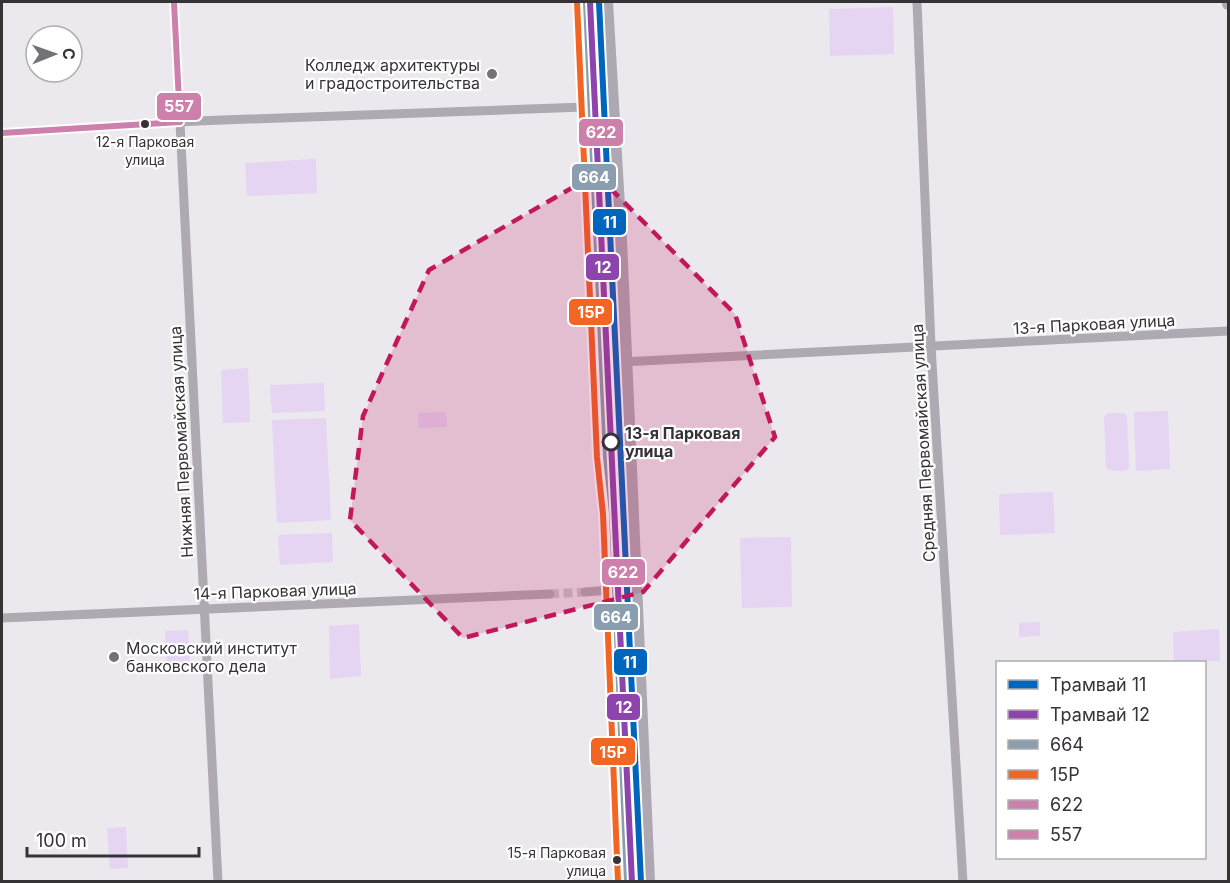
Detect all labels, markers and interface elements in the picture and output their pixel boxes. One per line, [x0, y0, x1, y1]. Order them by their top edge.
north arrow [24, 24, 84, 84]
text: С [59, 48, 79, 60]
place label: Колледж архитектуры и градостроительства [305, 55, 480, 93]
marker: Колледж архитектуры и градостроительства [485, 67, 499, 81]
line badge: 557 [156, 92, 202, 121]
text: 557 [164, 96, 194, 116]
marker: 12-я Парковая улица [139, 118, 151, 130]
line badge: 622 [578, 118, 624, 147]
text: 622 [586, 122, 616, 142]
place label: 12-я Парковая улица [96, 133, 194, 168]
line badge: 664 [571, 163, 617, 191]
text: 664 [578, 167, 610, 187]
line badge: 11 [592, 208, 627, 236]
text: 11 [603, 212, 617, 232]
line badge: 12 [585, 253, 620, 281]
text: 12 [595, 257, 611, 277]
line badge: 15Р [568, 298, 613, 326]
text: 15Р [577, 302, 605, 322]
street label: 13-я Парковая улица [1012, 310, 1176, 338]
street label: Средняя Первомайская улица [907, 323, 939, 563]
street label: Нижняя Первомайская улица [165, 326, 197, 558]
place label: 13-я Парковая улица [625, 423, 741, 461]
marker: 13-я Парковая улица [602, 433, 620, 451]
line badge: 622 [601, 558, 646, 586]
text: 622 [608, 562, 638, 582]
street label: 14-я Парковая улица [193, 578, 357, 604]
line badge: 664 [593, 603, 639, 631]
text: 664 [600, 607, 632, 627]
place label: Московский институт банковского дела [126, 638, 298, 676]
line badge: 11 [613, 648, 648, 676]
marker: Московский институт банковского дела [107, 650, 121, 664]
text: 11 [623, 652, 637, 672]
legend [996, 661, 1206, 859]
text: Трамвай 11 [1050, 674, 1146, 695]
line badge: 12 [606, 693, 641, 721]
text: 12 [616, 697, 632, 717]
text: Трамвай 12 [1050, 704, 1150, 725]
text: 664 [1050, 734, 1084, 755]
line badge: 15Р [590, 737, 636, 766]
text: 15Р [599, 742, 627, 762]
text: 15Р [1050, 764, 1080, 785]
text: 622 [1050, 794, 1083, 815]
scale bar [27, 820, 200, 858]
text: 557 [1050, 824, 1082, 845]
text: 100 m [36, 830, 87, 851]
place label: 15-я Парковая улица [508, 844, 606, 879]
marker: 15-я Парковая улица [611, 854, 623, 866]

